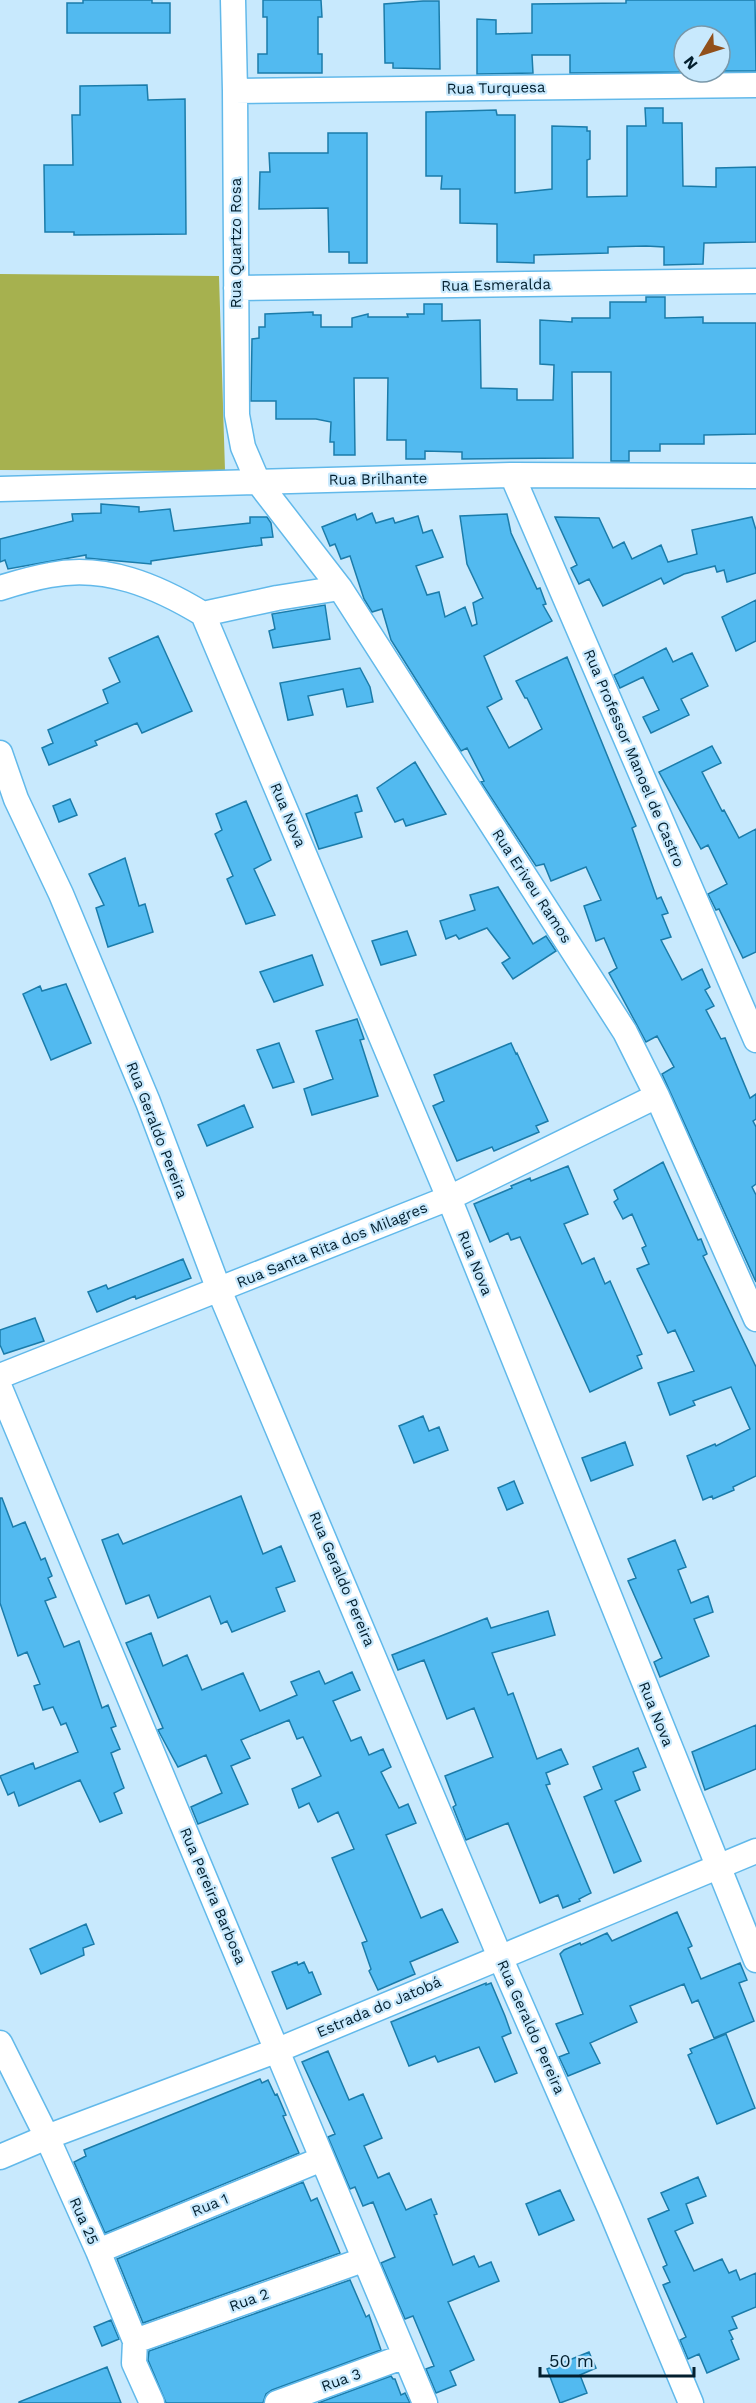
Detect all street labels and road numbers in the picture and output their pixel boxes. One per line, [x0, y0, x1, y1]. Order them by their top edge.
street label: Rua Turquesa [446, 78, 546, 98]
street label: Rua Quartzo Rosa [227, 177, 245, 308]
street label: Rua Esmeralda [441, 275, 551, 295]
street label: Rua Brilhante [328, 469, 428, 489]
street label: Rua Professor Manoel de Castro [580, 646, 688, 870]
street label: Rua Nova [266, 780, 310, 850]
street label: Rua Eriveu Ramos [488, 826, 576, 947]
street label: Rua Geraldo Pereira [123, 1059, 192, 1201]
street label: Rua Santa Rita dos Milagres [234, 1198, 430, 1292]
street label: Rua Nova [454, 1228, 496, 1299]
street label: Rua Geraldo Pereira [305, 1509, 379, 1650]
street label: Rua Nova [635, 1679, 677, 1750]
street label: Rua Pereira Barbosa [176, 1825, 250, 1968]
street label: Rua Geraldo Pereira [493, 1957, 569, 2097]
street label: Estrada do Jatobá [314, 1972, 444, 2041]
street label: Rua 1 [189, 2190, 231, 2220]
street label: Rua 25 [66, 2195, 102, 2247]
street label: Rua 2 [227, 2285, 271, 2315]
street label: Rua 3 [319, 2365, 363, 2395]

